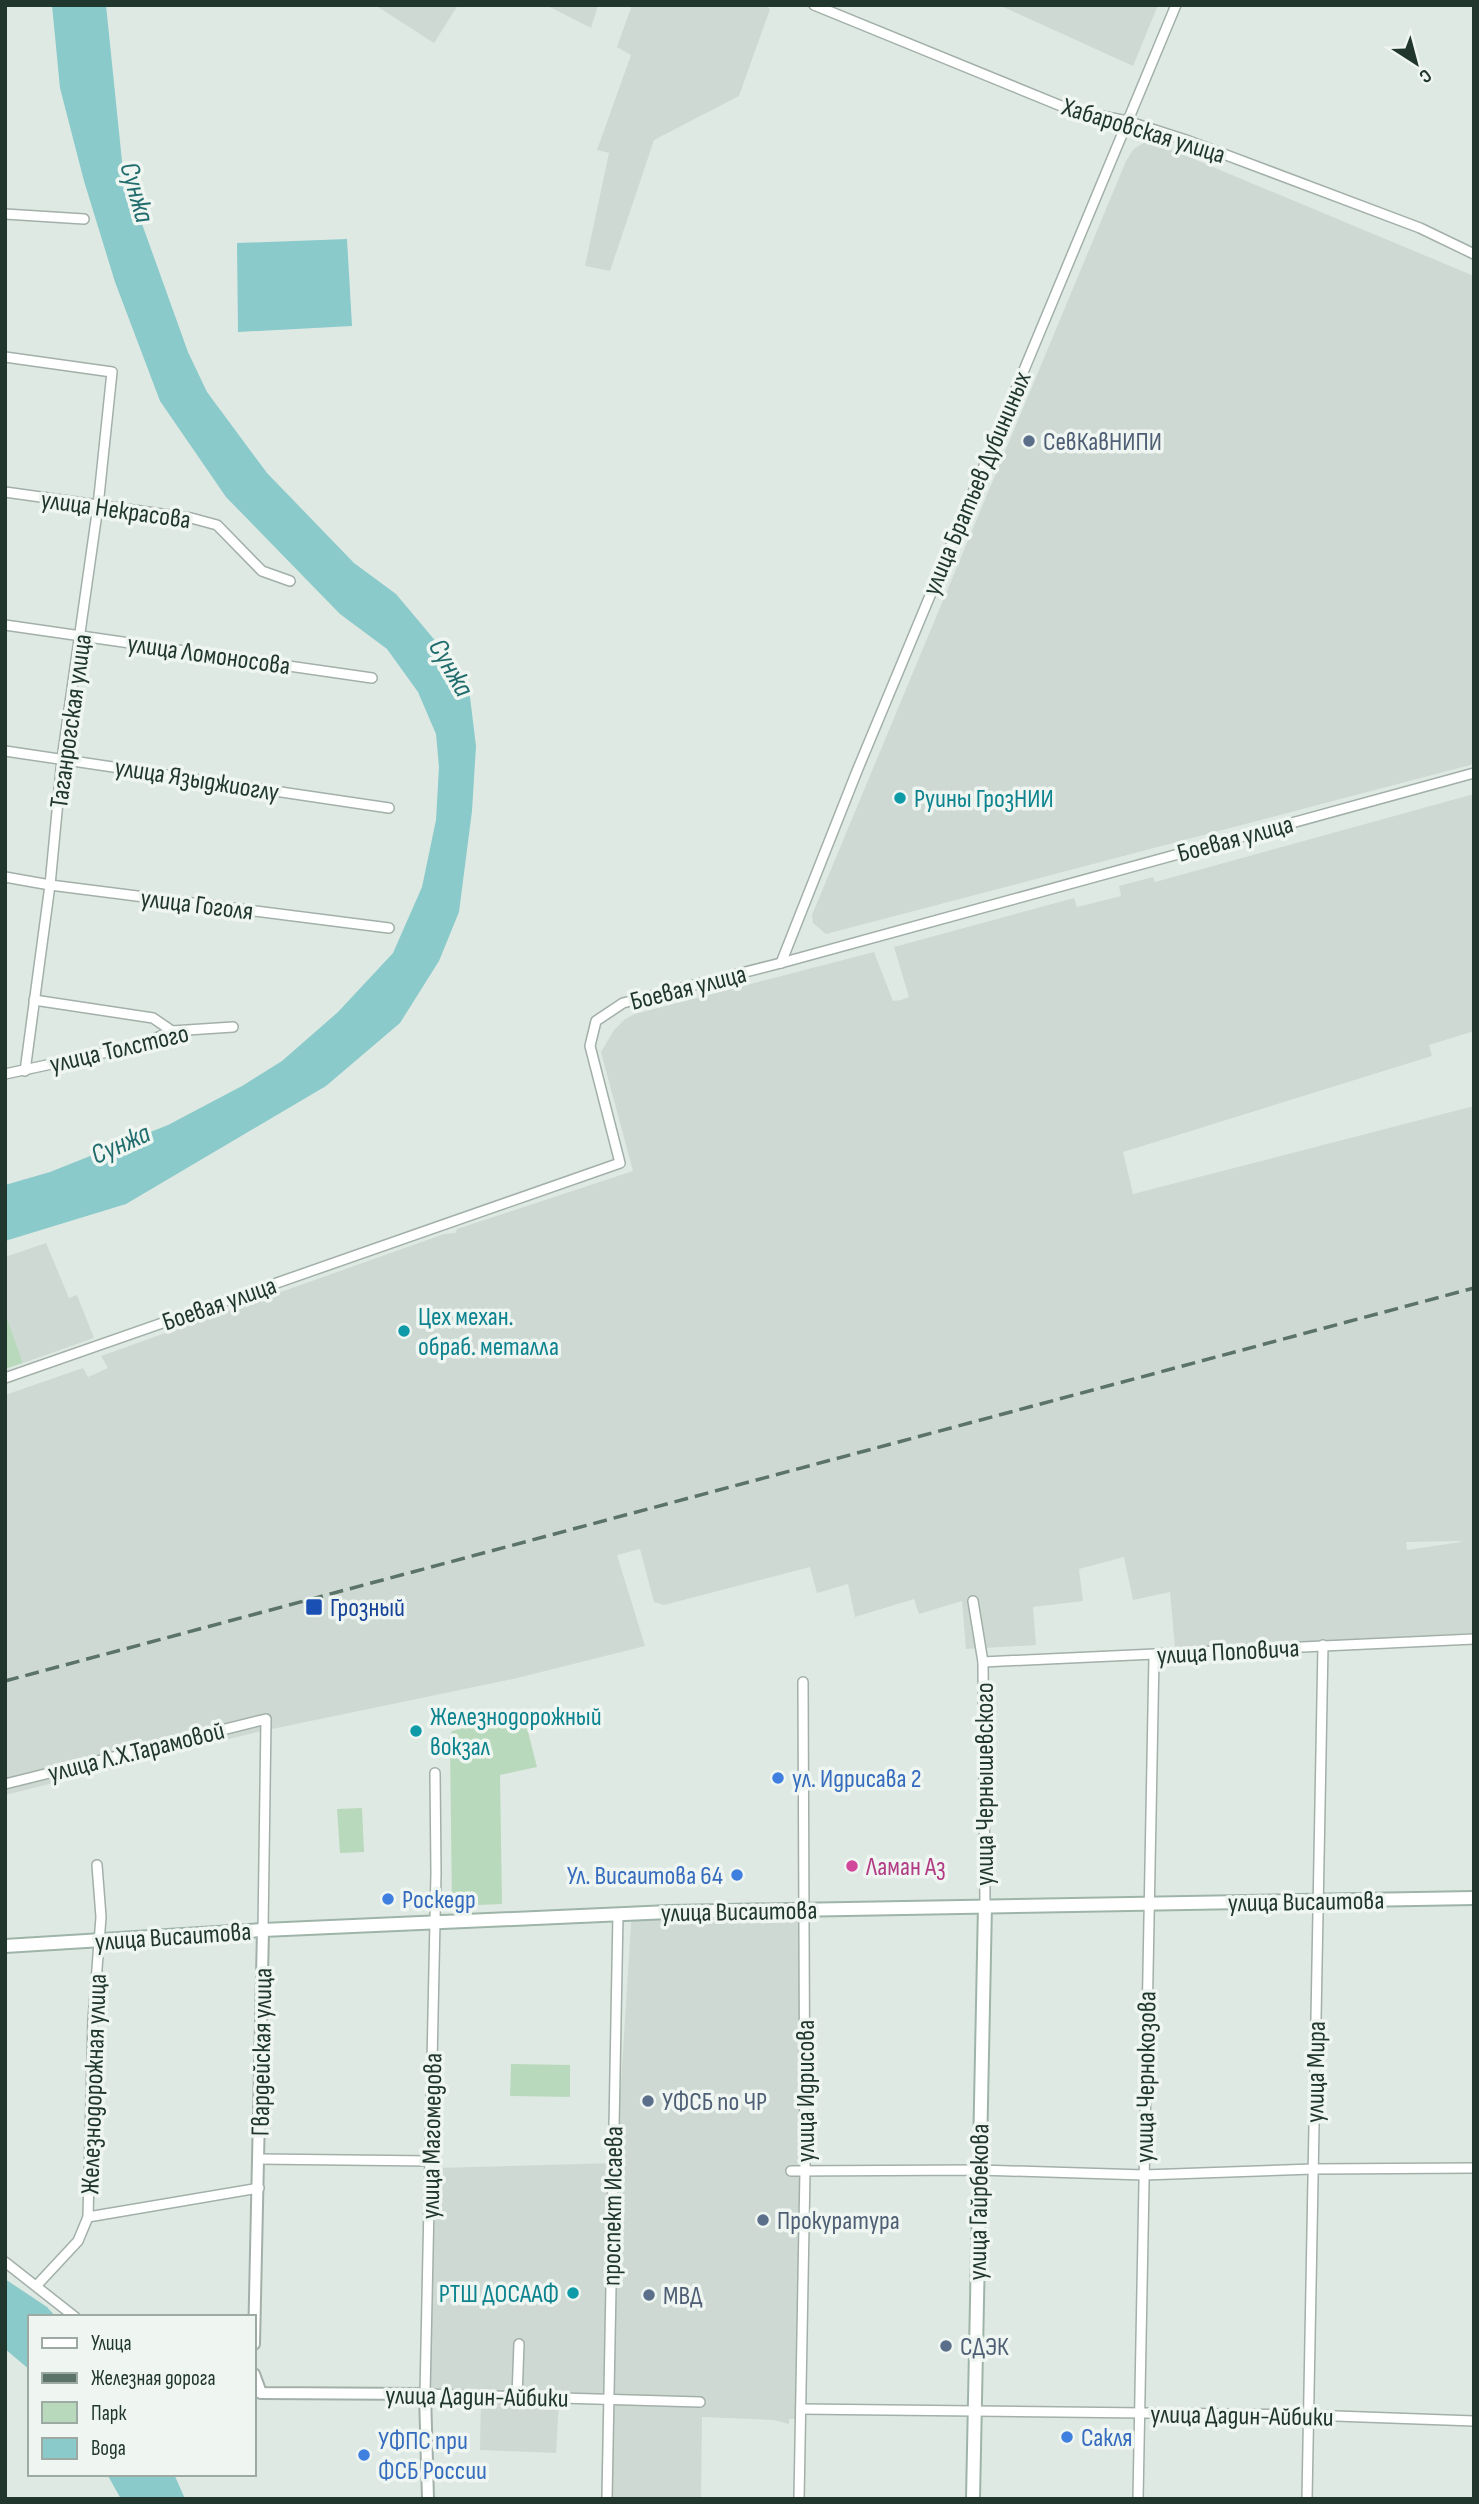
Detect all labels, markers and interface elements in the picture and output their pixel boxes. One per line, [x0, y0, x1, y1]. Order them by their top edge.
north arrow [1381, 28, 1451, 98]
text: С [1414, 63, 1436, 88]
street label: Хабаровская улица [1057, 92, 1229, 171]
water label: Сунжа [112, 158, 161, 227]
street label: улица Братьев Дубининых [916, 367, 1039, 600]
place label: СевКавНИПИ [1043, 427, 1162, 458]
marker: СевКавНИПИ [1021, 433, 1037, 449]
street label: улица Некрасова [39, 485, 193, 536]
street label: улица Ломоносова [125, 629, 292, 682]
street label: Таганрогская улица [44, 632, 99, 810]
water label: Сунжа [421, 633, 481, 703]
street label: улица Языджиоглу [112, 752, 281, 809]
place label: Руины ГрозНИИ [914, 784, 1054, 815]
marker: Руины ГрозНИИ [892, 790, 908, 806]
street label: Боевая улица [1174, 809, 1297, 870]
street label: улица Гоголя [139, 883, 255, 928]
street label: Боевая улица [627, 959, 750, 1018]
street label: улица Толстого [47, 1018, 192, 1081]
water label: Сунжа [86, 1117, 156, 1172]
street label: Боевая улица [158, 1270, 281, 1338]
place label: Цех механ. обраб. металла [418, 1302, 559, 1363]
marker: Цех механ. обраб. металла [396, 1323, 412, 1339]
place label: Грозный [330, 1593, 405, 1624]
marker: Грозный [304, 1597, 324, 1617]
street label: улица Поповича [1156, 1633, 1300, 1672]
street label: улица Чернышевского [970, 1682, 1001, 1886]
place label: Железнодорожный вокзал [430, 1702, 602, 1763]
street label: улица Л.Х.Тарамовой [45, 1716, 228, 1789]
marker: Железнодорожный вокзал [408, 1723, 424, 1739]
place label: ул. Идрисава 2 [792, 1764, 921, 1795]
marker: ул. Идрисава 2 [770, 1770, 786, 1786]
place label: Ламан Аз [865, 1852, 946, 1883]
marker: Ламан Аз [844, 1858, 860, 1874]
place label: Ул. Висаитова 64 [567, 1861, 723, 1892]
marker: Ул. Висаитова 64 [729, 1867, 745, 1883]
place label: Роскедр [402, 1885, 476, 1916]
street label: улица Висаитова [1227, 1886, 1385, 1919]
marker: Роскедр [380, 1891, 396, 1907]
street label: улица Висаитова [660, 1896, 818, 1929]
street label: улица Висаитова [94, 1917, 252, 1958]
street label: Гвардейская улица [246, 1968, 279, 2136]
street label: Железнодорожная улица [75, 1973, 114, 2195]
street label: улица Чернокозова [1130, 1991, 1163, 2163]
street label: улица Идрисова [791, 2020, 822, 2162]
street label: улица Мира [1300, 2021, 1333, 2123]
street label: улица Магомедова [416, 2053, 449, 2219]
place label: УФСБ по ЧР [662, 2087, 767, 2118]
marker: УФСБ по ЧР [640, 2093, 656, 2109]
street label: улица Гайрбекова [963, 2123, 996, 2281]
street label: проспект Исаева [597, 2126, 630, 2286]
place label: Прокуратура [777, 2206, 900, 2237]
marker: Прокуратура [755, 2212, 771, 2228]
place label: РТШ ДОСААФ [439, 2279, 559, 2310]
place label: МВД [663, 2281, 703, 2312]
marker: РТШ ДОСААФ [565, 2285, 581, 2301]
marker: МВД [641, 2287, 657, 2303]
legend [28, 2315, 256, 2476]
text: Улица [91, 2331, 132, 2356]
place label: СДЭК [960, 2332, 1009, 2363]
marker: СДЭК [938, 2338, 954, 2354]
text: Железная дорога [91, 2366, 216, 2391]
street label: улица Дадин-Айбики [385, 2380, 569, 2415]
street label: улица Дадин-Айбики [1150, 2399, 1334, 2434]
text: Парк [91, 2401, 126, 2426]
place label: Сакля [1081, 2423, 1133, 2454]
place label: УФПС при ФСБ России [378, 2426, 487, 2487]
marker: Сакля [1059, 2429, 1075, 2445]
text: Вода [91, 2436, 126, 2461]
marker: УФПС при ФСБ России [356, 2447, 372, 2463]

